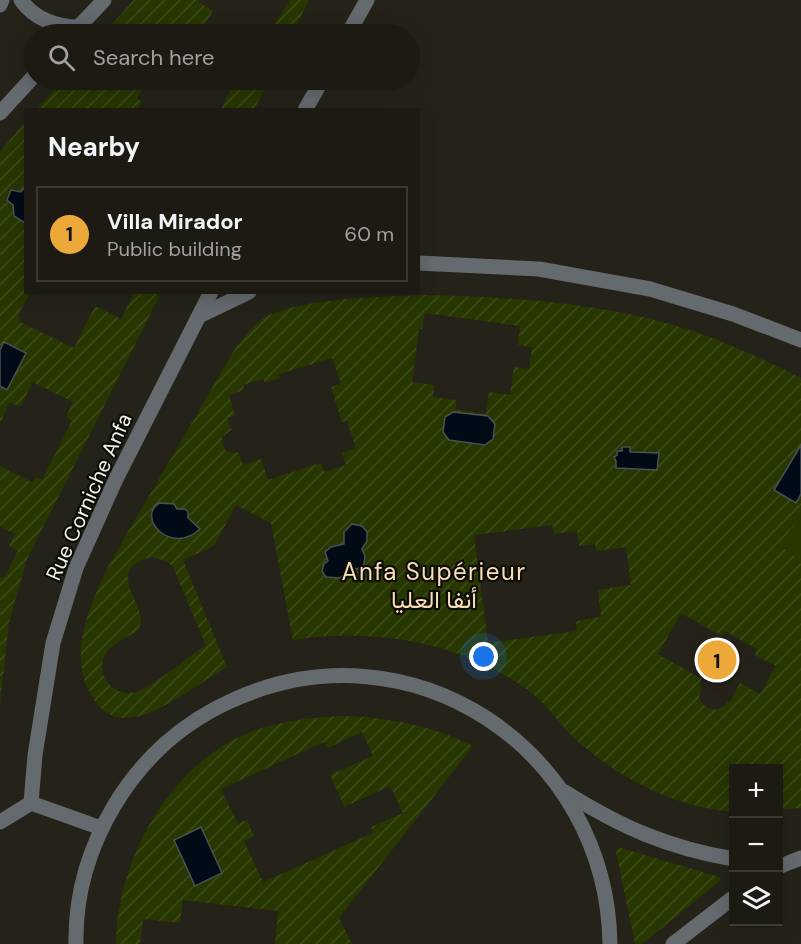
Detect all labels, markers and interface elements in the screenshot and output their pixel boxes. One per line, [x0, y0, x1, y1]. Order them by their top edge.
search box [24, 24, 420, 90]
icon: search [45, 41, 78, 74]
text: Search here [93, 43, 214, 72]
text: Nearby [48, 130, 140, 164]
text: Villa Mirador [107, 207, 243, 236]
text: 1 [66, 221, 73, 247]
text: 60 m [345, 221, 394, 247]
text: Public building [107, 236, 242, 262]
street label: Rue Corniche Anfa [40, 409, 138, 585]
district label: Anfa Supérieur أنفا العليا [341, 556, 527, 615]
pin: 1 [698, 638, 736, 682]
your location [469, 642, 498, 671]
map controls [729, 764, 783, 926]
button: + [729, 764, 783, 818]
button: − [729, 818, 783, 872]
button: layers [729, 872, 783, 926]

